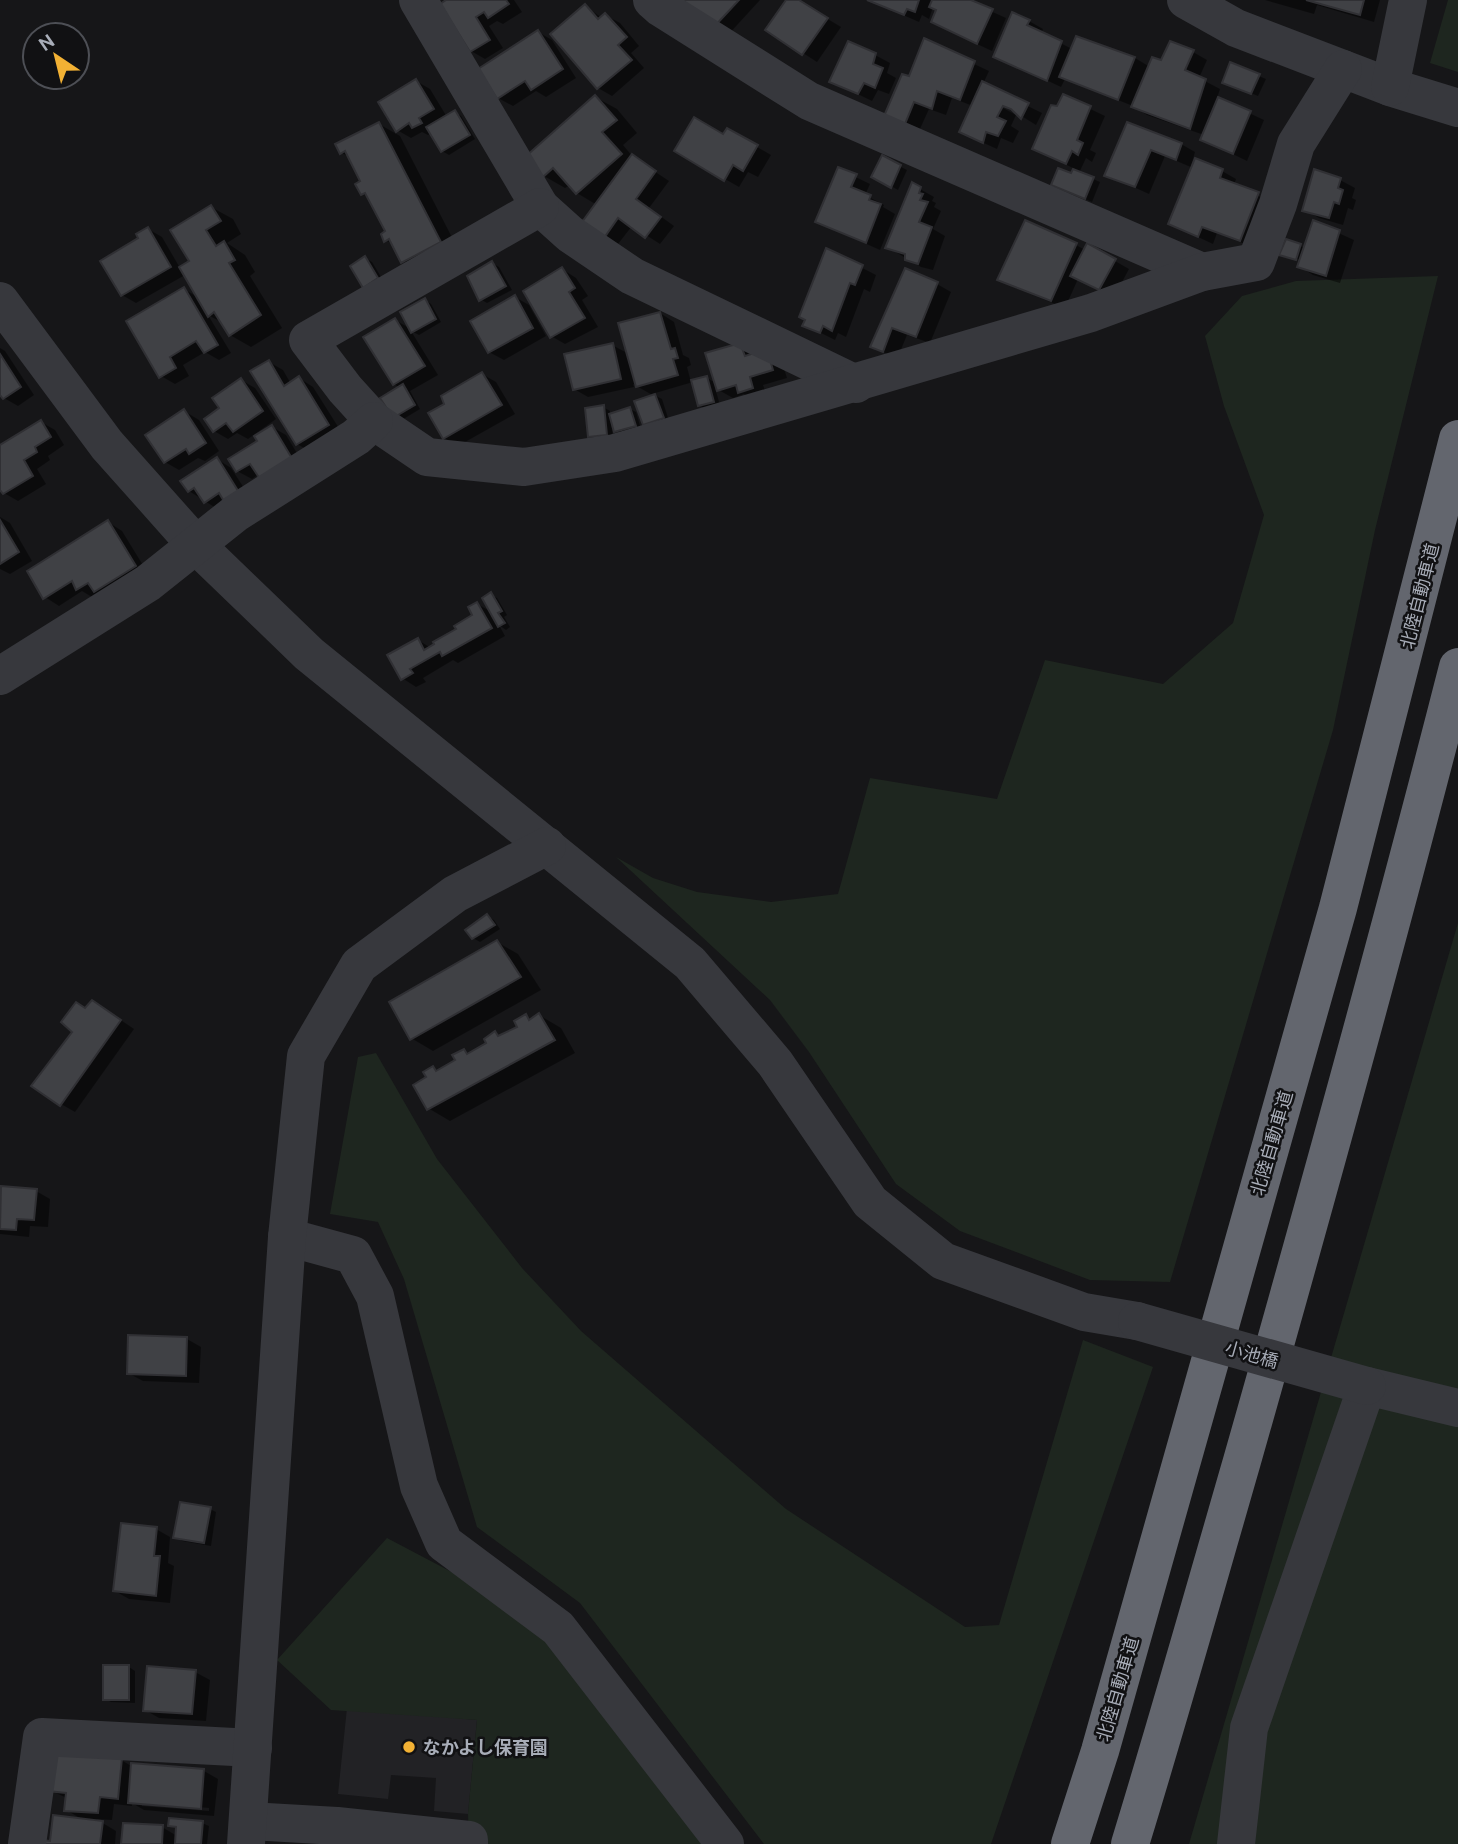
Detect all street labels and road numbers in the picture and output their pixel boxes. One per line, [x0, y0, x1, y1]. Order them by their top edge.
street label: 北陸自動車道 [1396, 541, 1442, 651]
street label: 北陸自動車道 [1247, 1088, 1295, 1198]
street label: 小池橋 [1223, 1337, 1281, 1371]
street label: 北陸自動車道 [1093, 1634, 1141, 1744]

